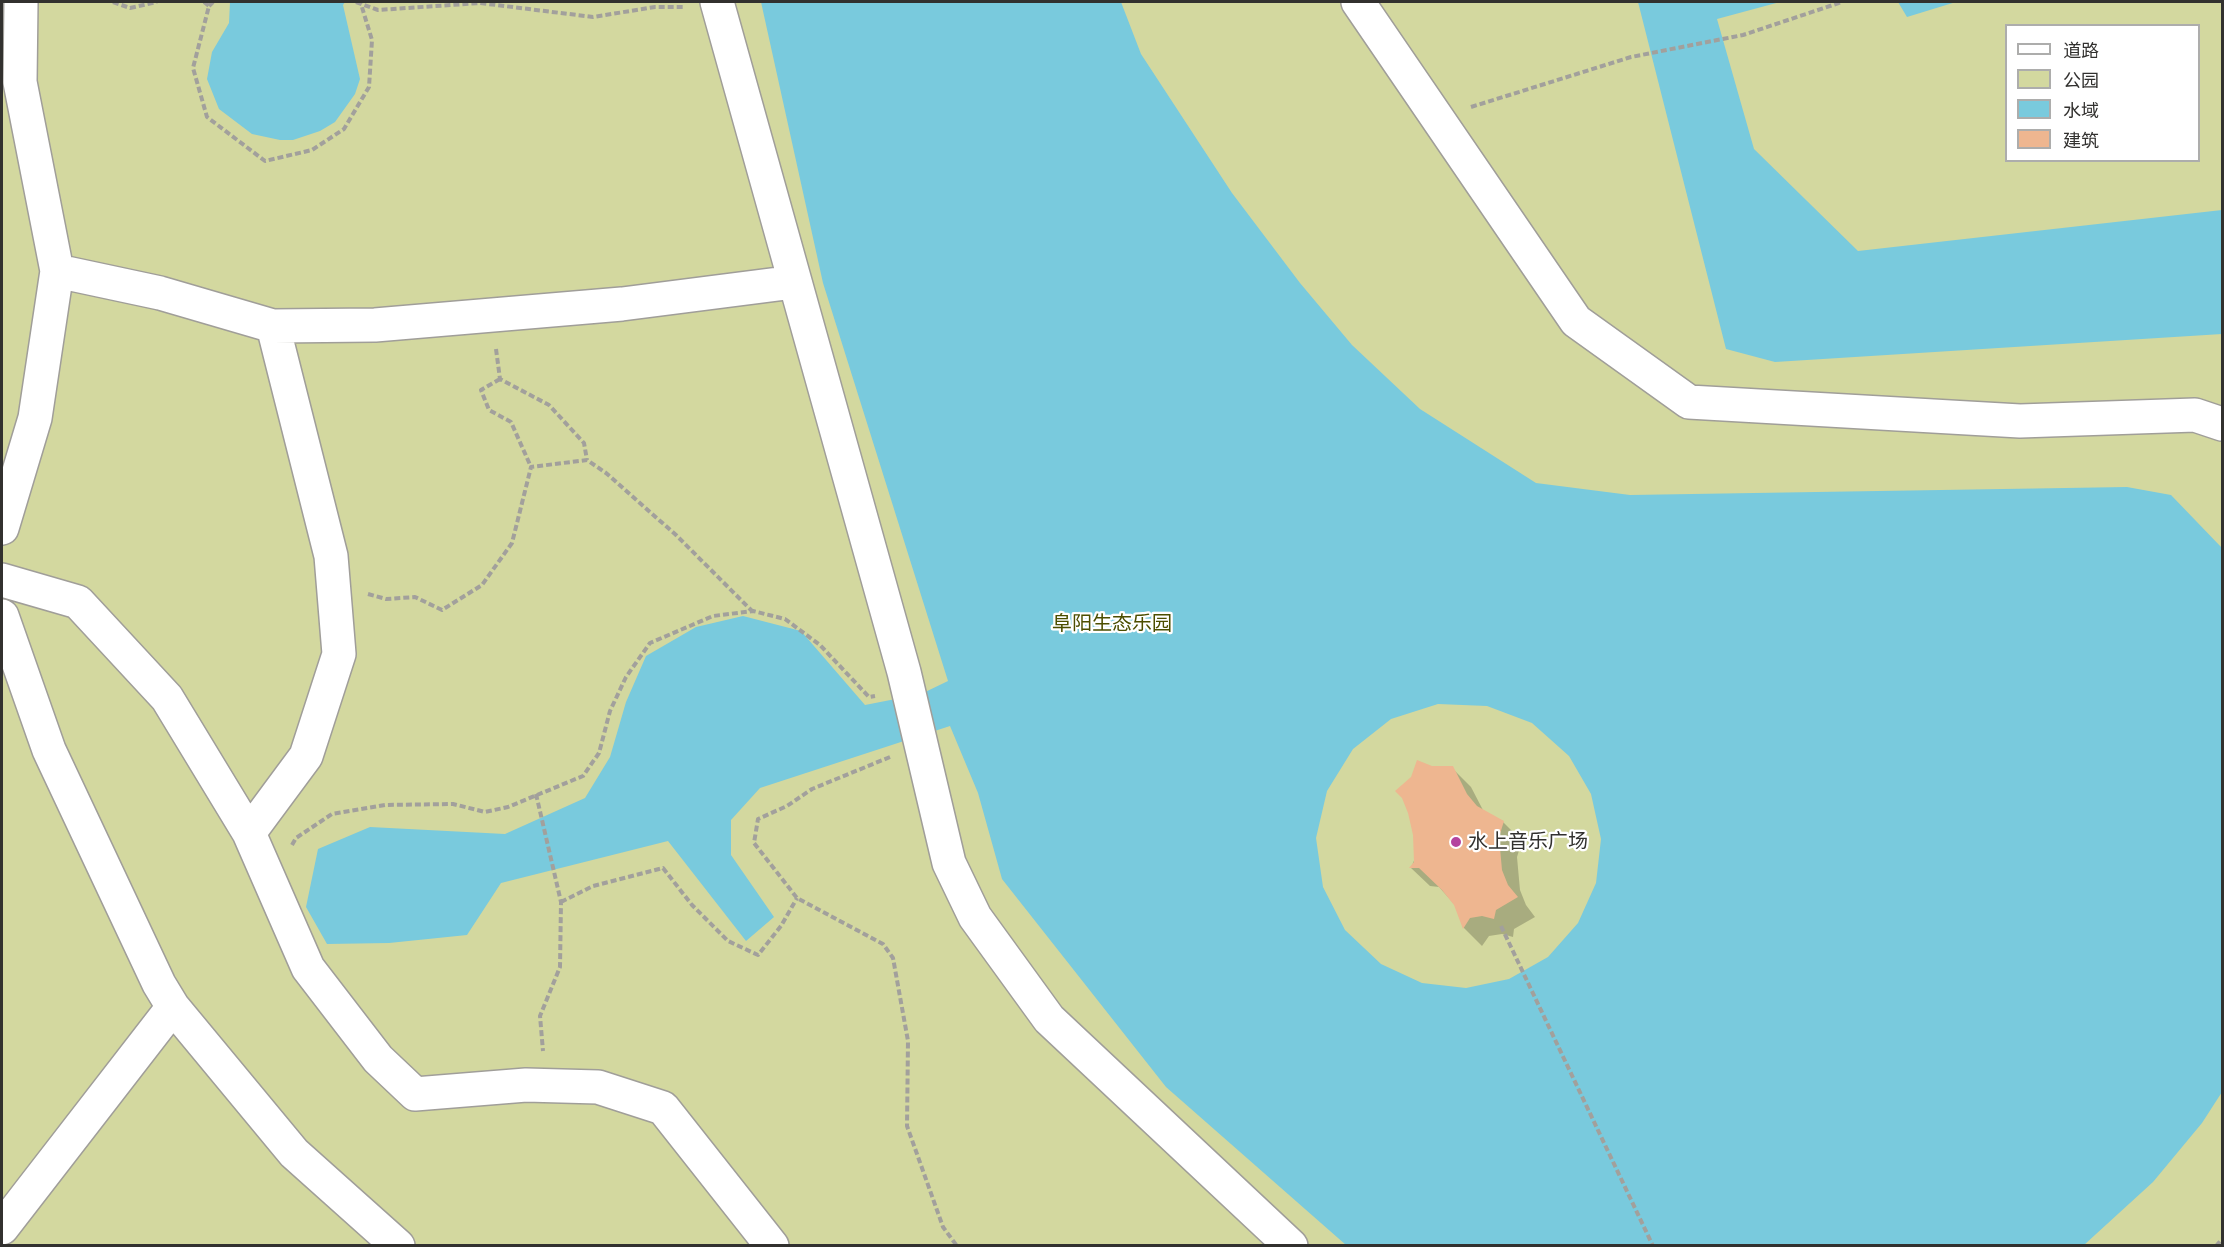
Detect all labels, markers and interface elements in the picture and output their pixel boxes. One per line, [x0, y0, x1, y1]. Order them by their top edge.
legend [2005, 24, 2200, 162]
text: 道路 [2063, 40, 2099, 61]
text: 公园 [2063, 70, 2099, 91]
text: 水域 [2063, 100, 2099, 121]
text: 建筑 [2063, 130, 2099, 151]
park label: 阜阳生态乐园 [1052, 612, 1172, 636]
place label: 水上音乐广场 [1468, 830, 1588, 854]
marker: 水上音乐广场 [1449, 835, 1463, 849]

